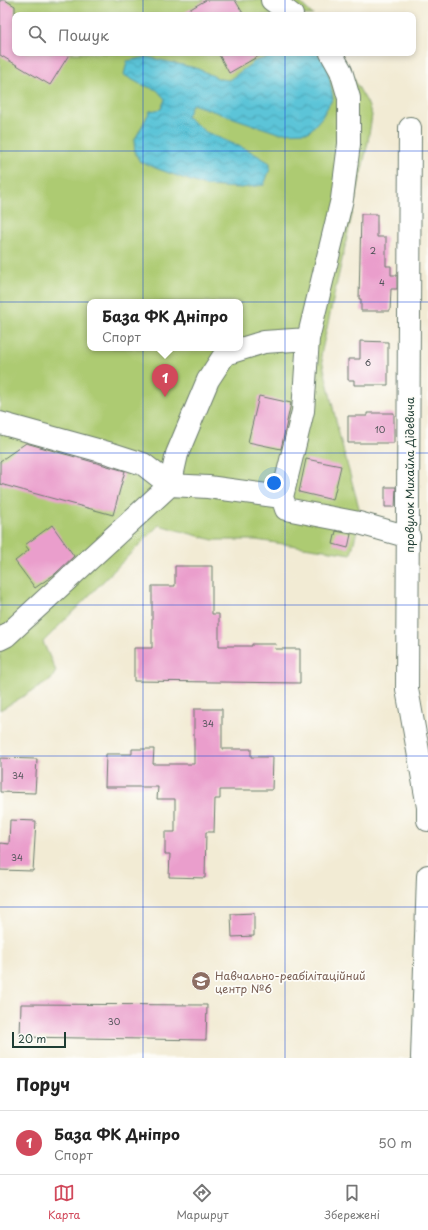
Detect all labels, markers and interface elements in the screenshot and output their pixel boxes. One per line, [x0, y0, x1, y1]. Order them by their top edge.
search box [12, 12, 416, 56]
icon: search [26, 23, 48, 45]
text: Пошук [58, 23, 109, 46]
house number: 2 [370, 243, 376, 257]
house number: 4 [379, 275, 385, 289]
popup [87, 299, 243, 351]
text: База ФК Дніпро [102, 304, 228, 327]
text: Спорт [102, 327, 141, 346]
house number: 6 [365, 355, 371, 369]
pin: 1 [152, 364, 178, 397]
street label: провулок Михайла Дідевича [401, 397, 418, 553]
house number: 10 [375, 422, 386, 436]
your location [264, 473, 284, 493]
house number: 34 [202, 716, 214, 730]
house number: 34 [12, 768, 24, 782]
house number: 34 [11, 850, 23, 864]
place label: Навчально-реабілітаційний центр №6 [215, 967, 366, 997]
school or university icon: Навчально-реабілітаційний центр №6 [190, 970, 212, 992]
house number: 30 [108, 1014, 121, 1028]
scale bar [12, 1030, 66, 1049]
text: 20 m [18, 1030, 46, 1047]
text: Поруч [16, 1071, 70, 1097]
text: База ФК Дніпро [54, 1122, 180, 1145]
text: 1 [26, 1133, 32, 1152]
text: 50 m [378, 1133, 412, 1152]
text: Спорт [54, 1145, 93, 1164]
tab: Карта [48, 1182, 80, 1223]
tab: Маршрут [176, 1182, 229, 1223]
tab: Збережені [325, 1182, 380, 1223]

